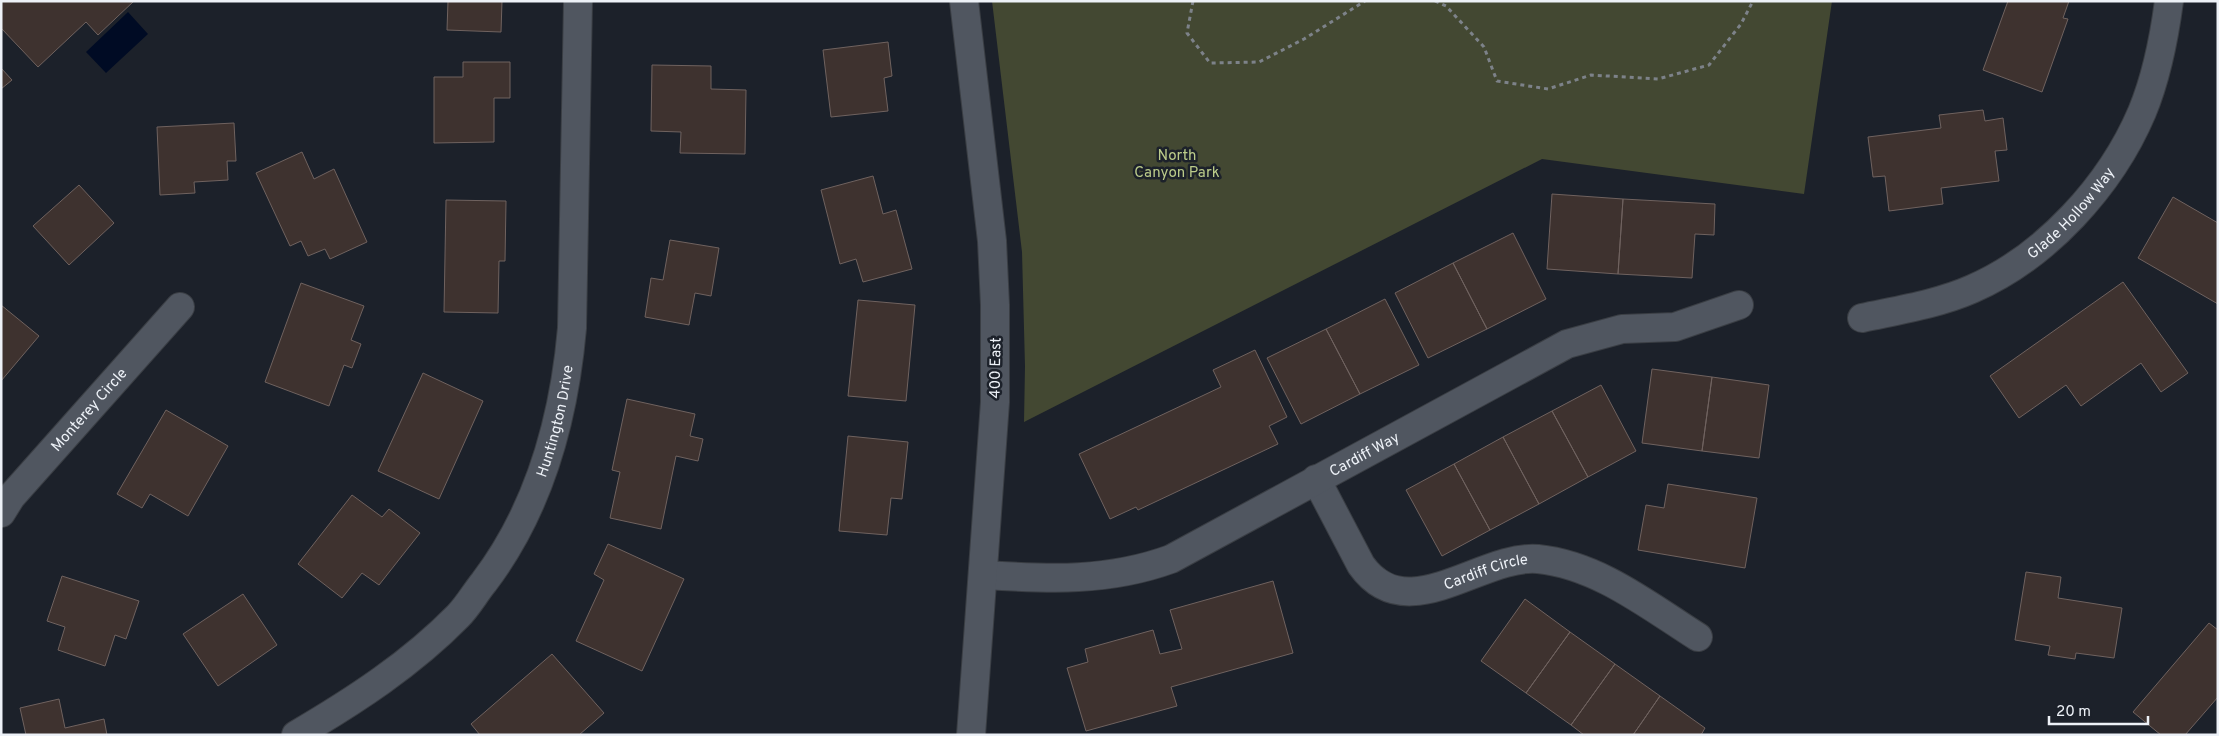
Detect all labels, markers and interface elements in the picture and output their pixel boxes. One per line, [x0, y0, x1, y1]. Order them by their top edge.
park label: North Canyon Park [1134, 147, 1220, 183]
street label: Glade Hollow Way [2024, 164, 2120, 264]
street label: 400 East [986, 337, 1007, 399]
street label: Huntington Drive [533, 364, 579, 480]
street label: Monterey Circle [48, 365, 132, 456]
street label: Cardiff Way [1327, 429, 1403, 482]
street label: Cardiff Circle [1442, 551, 1529, 595]
scale bar [2049, 694, 2148, 726]
text: 20 m [2056, 703, 2091, 722]

